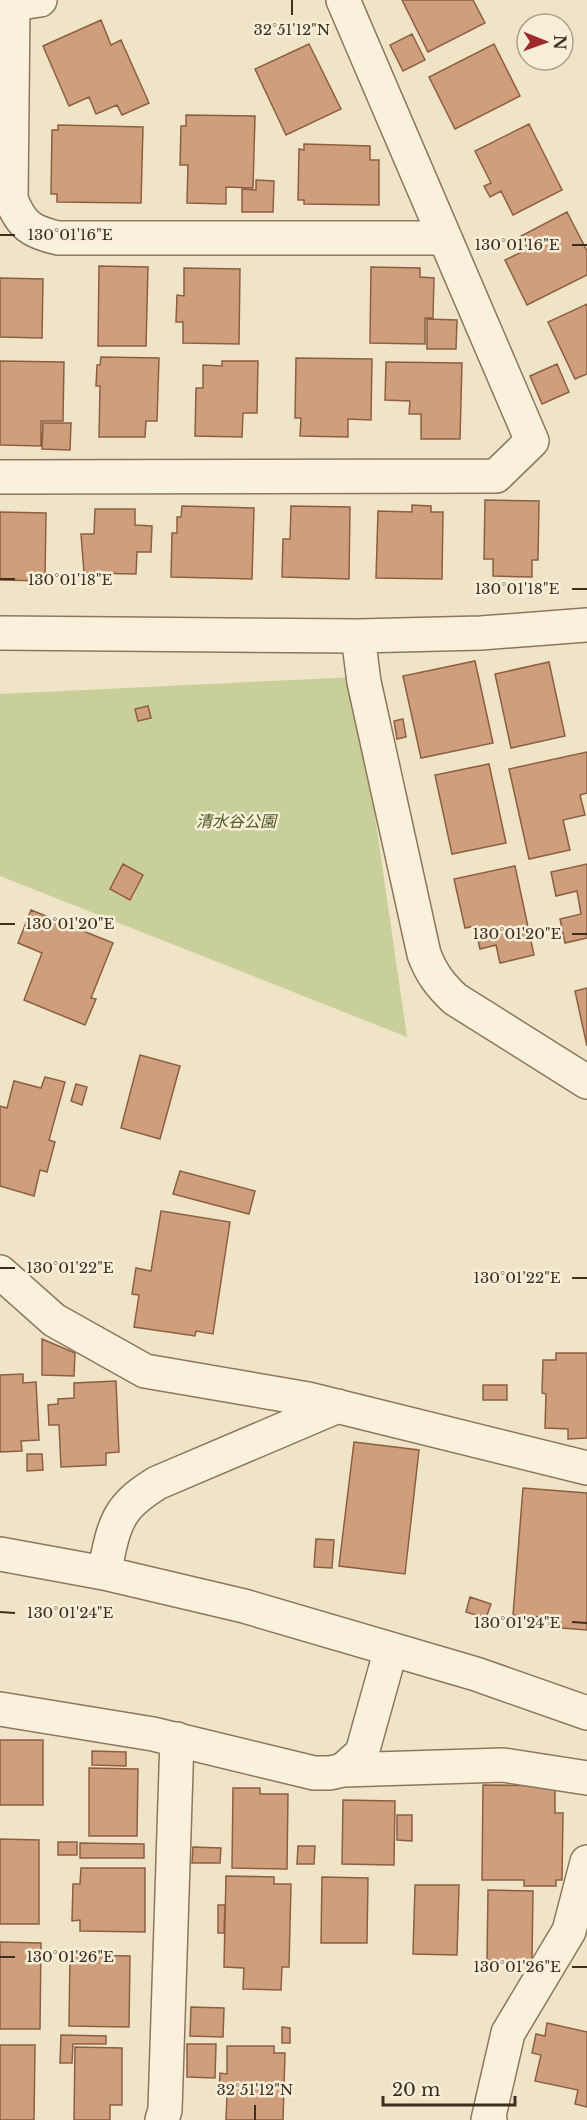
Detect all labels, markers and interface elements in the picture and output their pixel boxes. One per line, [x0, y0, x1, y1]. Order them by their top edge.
north arrow [515, 12, 575, 72]
text: 32°51'12"N [254, 20, 330, 39]
text: N [550, 35, 570, 50]
text: 130°01'16"E [27, 225, 113, 244]
text: 130°01'16"E [474, 235, 560, 254]
text: 130°01'18"E [28, 570, 112, 589]
text: 130°01'18"E [475, 579, 559, 598]
park label: 清水谷公園 [196, 811, 278, 831]
text: 130°01'20"E [26, 914, 115, 933]
text: 130°01'20"E [473, 924, 562, 943]
text: 130°01'22"E [26, 1258, 114, 1277]
text: 130°01'22"E [473, 1268, 561, 1287]
text: 130°01'24"E [27, 1603, 113, 1622]
text: 130°01'24"E [474, 1613, 560, 1632]
text: 130°01'26"E [26, 1947, 114, 1966]
text: 130°01'26"E [473, 1957, 561, 1976]
scale bar [383, 2069, 515, 2107]
text: 20 m [392, 2079, 440, 2101]
text: 32°51'12"N [217, 2080, 293, 2099]

